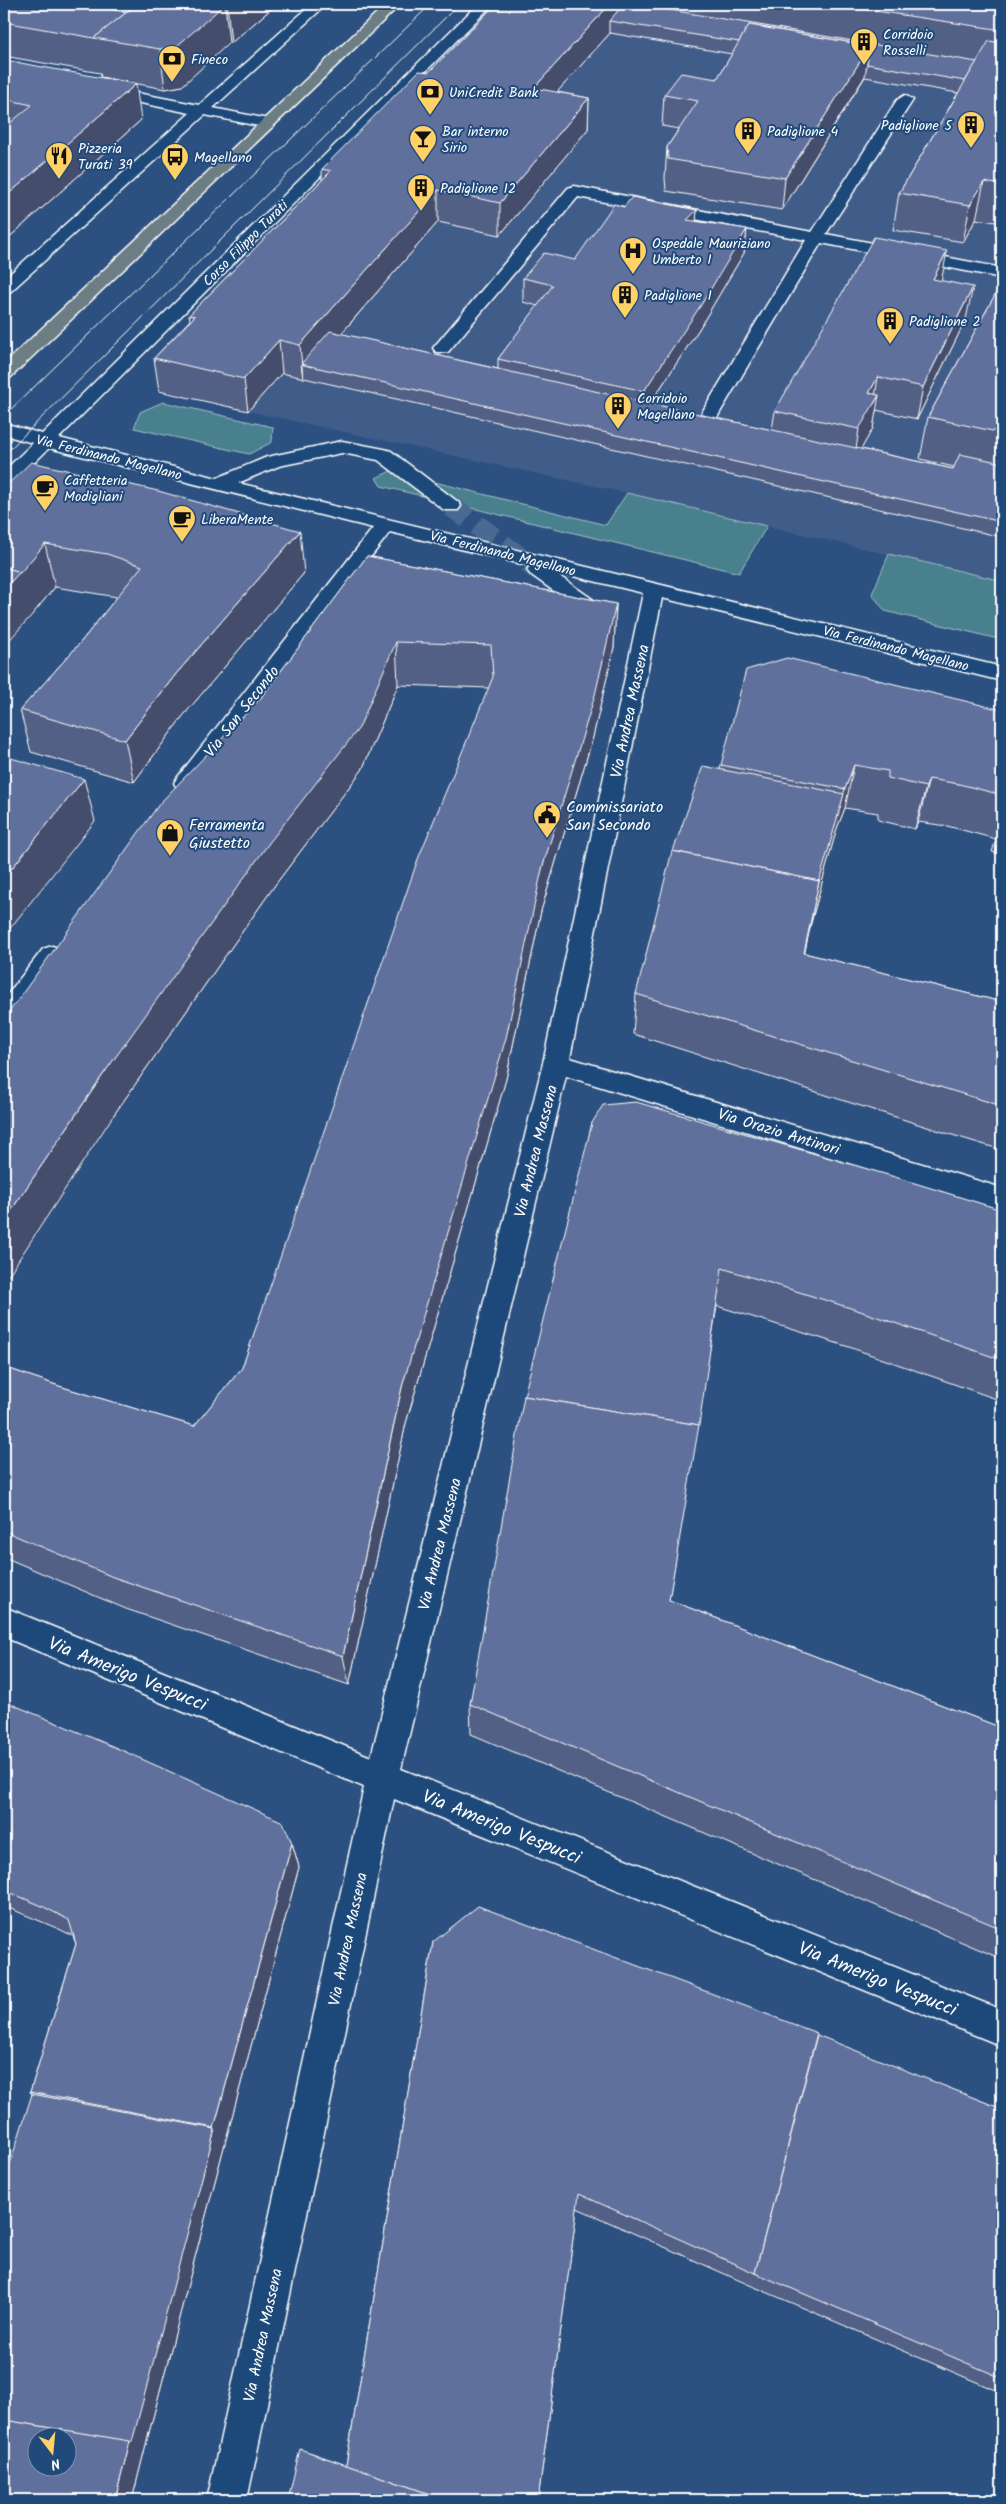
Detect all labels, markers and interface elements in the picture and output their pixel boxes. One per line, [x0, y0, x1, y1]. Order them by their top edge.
place label: Corridoio Rosselli [883, 24, 933, 62]
building icon: Corridoio Rosselli [849, 27, 879, 66]
bank icon: Fineco [157, 44, 187, 83]
place label: Fineco [191, 49, 228, 71]
bank icon: UniCredit Bank [415, 77, 445, 116]
place label: UniCredit Bank [449, 82, 539, 104]
building icon: Padiglione 5 [956, 110, 986, 149]
place label: Padiglione 5 [881, 115, 953, 137]
building icon: Padiglione 4 [733, 116, 763, 155]
place label: Bar interno Sirio [442, 121, 509, 159]
place label: Padiglione 4 [767, 121, 839, 143]
bar icon: Bar interno Sirio [408, 124, 438, 163]
place label: Pizzeria Turati 39 [78, 138, 133, 176]
restaurant icon: Pizzeria Turati 39 [44, 141, 74, 180]
bus stop icon: Magellano [160, 142, 190, 181]
place label: Magellano [194, 147, 252, 169]
building icon: Padiglione 12 [406, 173, 436, 212]
place label: Padiglione 12 [440, 178, 516, 200]
street label: Corso Filippo Turati [198, 195, 294, 292]
place label: Ospedale Mauriziano Umberto I [652, 233, 771, 271]
hospital icon: Ospedale Mauriziano Umberto I [618, 236, 648, 275]
building icon: Padiglione 1 [610, 280, 640, 319]
place label: Padiglione 1 [644, 285, 712, 307]
building icon: Padiglione 2 [875, 306, 905, 345]
place label: Padiglione 2 [909, 311, 981, 333]
place label: Corridoio Magellano [637, 388, 695, 426]
building icon: Corridoio Magellano [603, 391, 633, 430]
street label: Via Ferdinando Magellano [33, 429, 184, 487]
place label: Caffetteria Modigliani [64, 470, 127, 508]
cafe icon: Caffetteria Modigliani [30, 473, 60, 512]
cafe icon: LiberaMente [167, 504, 197, 543]
place label: LiberaMente [201, 509, 274, 531]
street label: Via Ferdinando Magellano [427, 525, 578, 583]
street label: Via Ferdinando Magellano [820, 620, 971, 678]
street label: Via Andrea Massena [604, 642, 657, 780]
street label: Via San Secondo [198, 660, 286, 763]
place label: Commissariato San Secondo [566, 795, 663, 838]
public building icon: Commissariato San Secondo [532, 800, 562, 839]
place label: Ferramenta Giustetto [189, 813, 265, 856]
shop icon: Ferramenta Giustetto [155, 818, 185, 857]
street label: Via Andrea Massena [508, 1082, 565, 1220]
street label: Via Orazio Antinori [714, 1102, 844, 1163]
street label: Via Andrea Massena [412, 1475, 469, 1613]
street label: Via Amerigo Vespucci [43, 1629, 213, 1721]
street label: Via Amerigo Vespucci [417, 1782, 587, 1874]
street label: Via Andrea Massena [322, 1870, 375, 2008]
street label: Via Amerigo Vespucci [793, 1934, 963, 2026]
street label: Via Andrea Massena [237, 2266, 290, 2404]
north arrow [28, 2426, 78, 2476]
text: N [48, 2452, 63, 2475]

